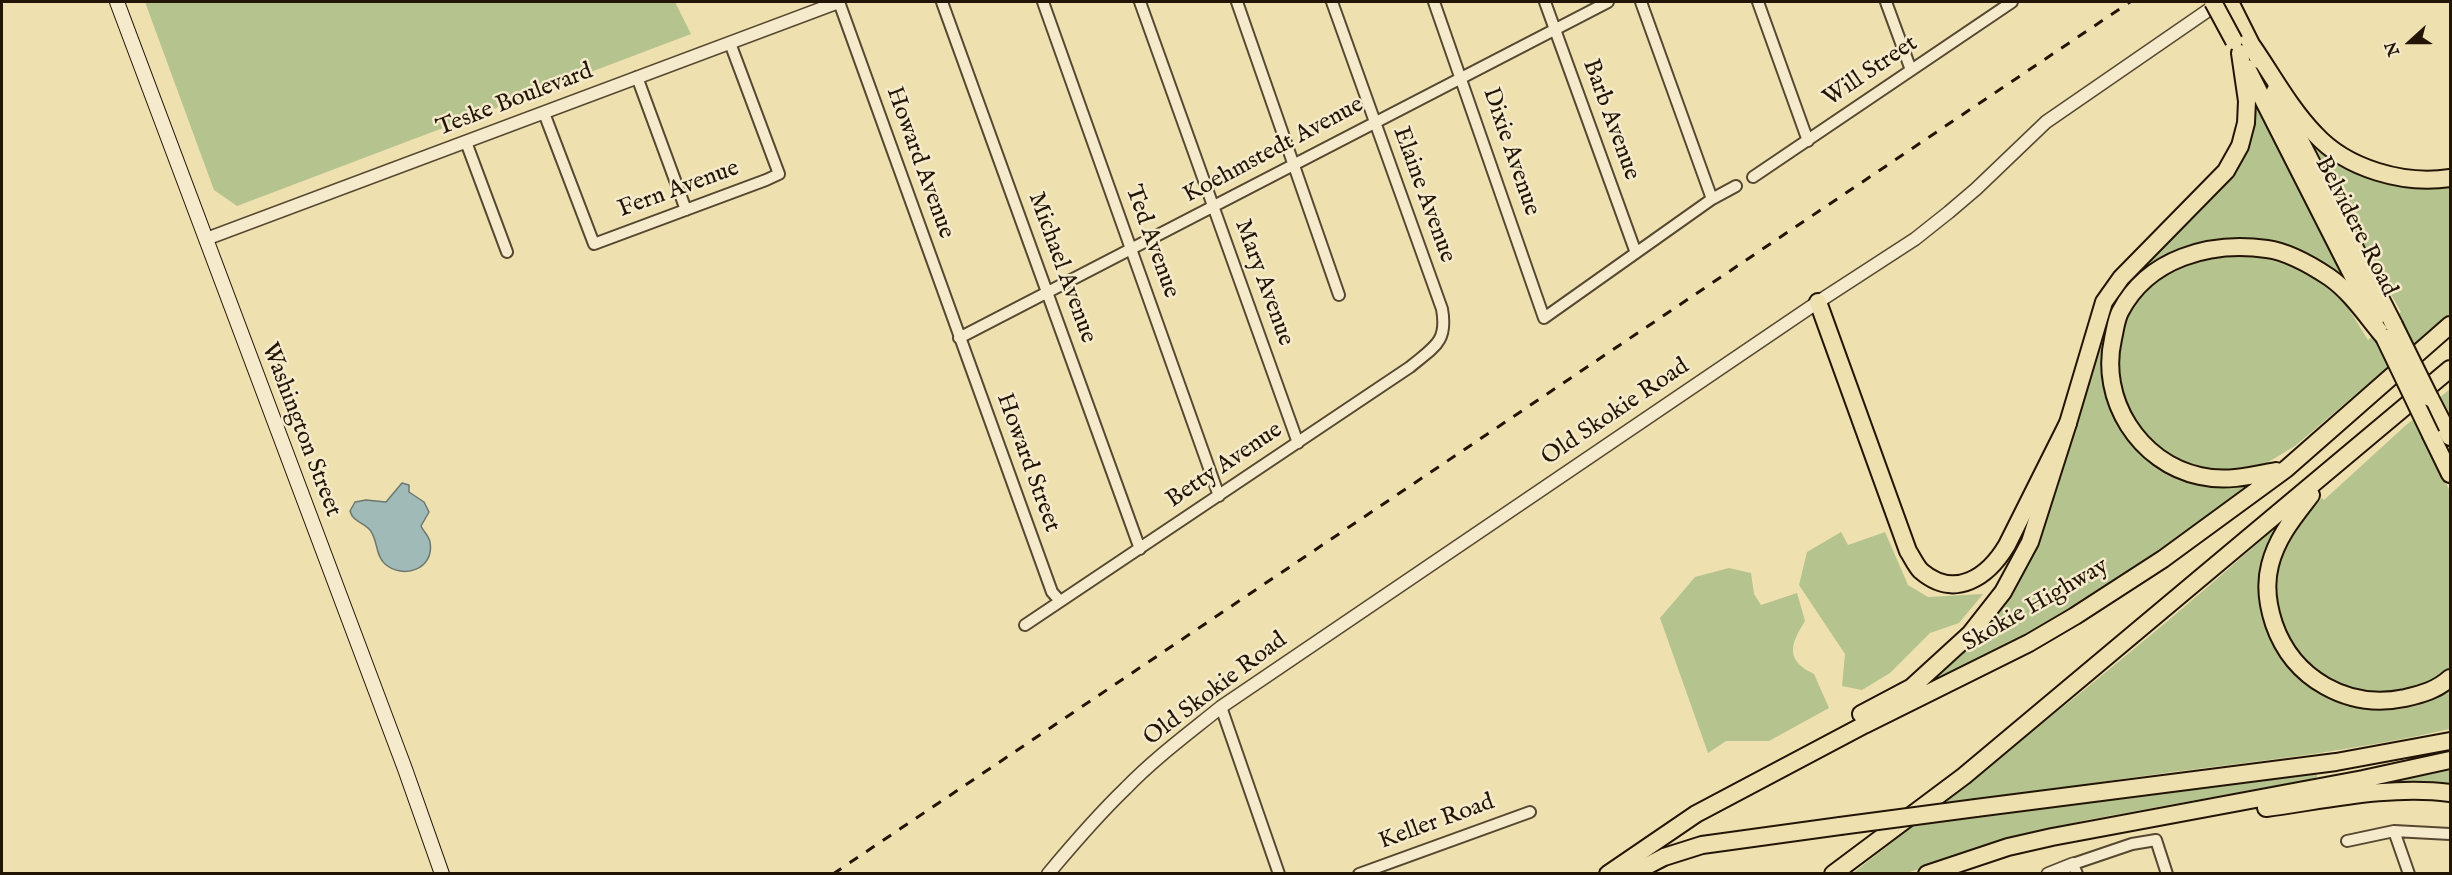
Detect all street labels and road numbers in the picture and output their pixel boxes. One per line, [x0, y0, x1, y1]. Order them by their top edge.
street label: Will Street [1818, 30, 1924, 114]
street label: Barb Avenue [1575, 56, 1645, 184]
street label: Teske Boulevard [433, 58, 597, 144]
street label: Howard Avenue [878, 83, 960, 243]
street label: Dixie Avenue [1475, 84, 1545, 220]
street label: Koehmstedt Avenue [1179, 91, 1369, 211]
street label: Elaine Avenue [1385, 123, 1461, 267]
street label: Belvidere Road [2307, 152, 2403, 302]
street label: Fern Avenue [615, 155, 743, 225]
street label: Ted Avenue [1117, 182, 1185, 302]
street label: Michael Avenue [1020, 189, 1102, 347]
street label: Mary Avenue [1227, 216, 1299, 350]
street label: Washington Street [254, 339, 346, 521]
street label: Old Skokie Road [1537, 353, 1695, 473]
street label: Howard Street [989, 390, 1065, 536]
street label: Betty Avenue [1162, 417, 1288, 515]
street label: Skokie Highway [1958, 553, 2114, 659]
street label: Old Skokie Road [1139, 627, 1293, 753]
street label: Keller Road [1375, 789, 1499, 857]

